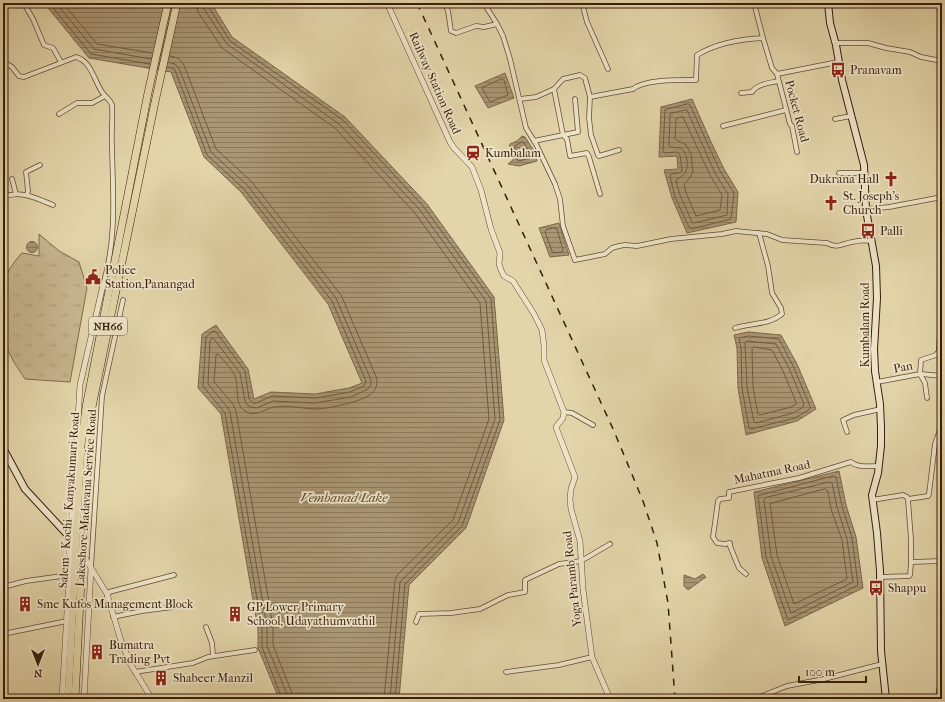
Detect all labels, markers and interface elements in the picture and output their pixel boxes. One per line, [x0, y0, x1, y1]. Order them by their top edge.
street label: Railway Station Road [406, 30, 464, 137]
bus stop icon: Pranavam [829, 61, 847, 79]
place label: Pranavam [850, 63, 902, 77]
street label: Pocket Road [782, 78, 812, 144]
station icon: Kumbalam [464, 144, 482, 162]
place label: Kumbalam [485, 146, 541, 160]
church icon: Dukrana Hall [882, 170, 900, 188]
place label: Dukrana Hall [809, 172, 880, 186]
place label: St. Joseph's Church [843, 189, 900, 217]
church icon: St. Joseph's Church [822, 194, 840, 212]
bus stop icon: Palli [859, 222, 877, 240]
place label: Palli [880, 224, 903, 238]
place label: Police Station,Panangad [105, 263, 195, 291]
public building icon: Police Station,Panangad [84, 268, 102, 286]
street label: Kumbalam Road [858, 282, 872, 368]
road number: NH66 [89, 317, 127, 335]
street label: Pan [892, 358, 914, 376]
street label: Lakeshore-Madavana Service Road [73, 408, 99, 587]
street label: Salem - Kochi - Kanyakumari Road [56, 411, 82, 589]
street label: Mahatma Road [732, 457, 812, 487]
water label: Vembanad Lake [300, 490, 388, 505]
street label: Yoga Paramb Road [560, 530, 584, 629]
bus stop icon: Shappu [867, 579, 885, 597]
place label: Shappu [888, 581, 926, 595]
building icon: Sme Kufos Management Block [16, 595, 34, 613]
place label: Sme Kufos Management Block [37, 597, 194, 611]
place label: GP Lower Primary School, Udayathumvathil [247, 600, 376, 628]
building icon: GP Lower Primary School, Udayathumvathil [226, 605, 244, 623]
place label: Bumatra Trading Pvt [109, 638, 171, 666]
building icon: Bumatra Trading Pvt [88, 643, 106, 661]
north arrow [18, 644, 58, 684]
scale bar [799, 658, 866, 684]
text: 100 m [805, 665, 835, 679]
text: N [33, 667, 42, 680]
building icon: Shabeer Manzil [152, 669, 170, 687]
place label: Shabeer Manzil [173, 671, 254, 685]

